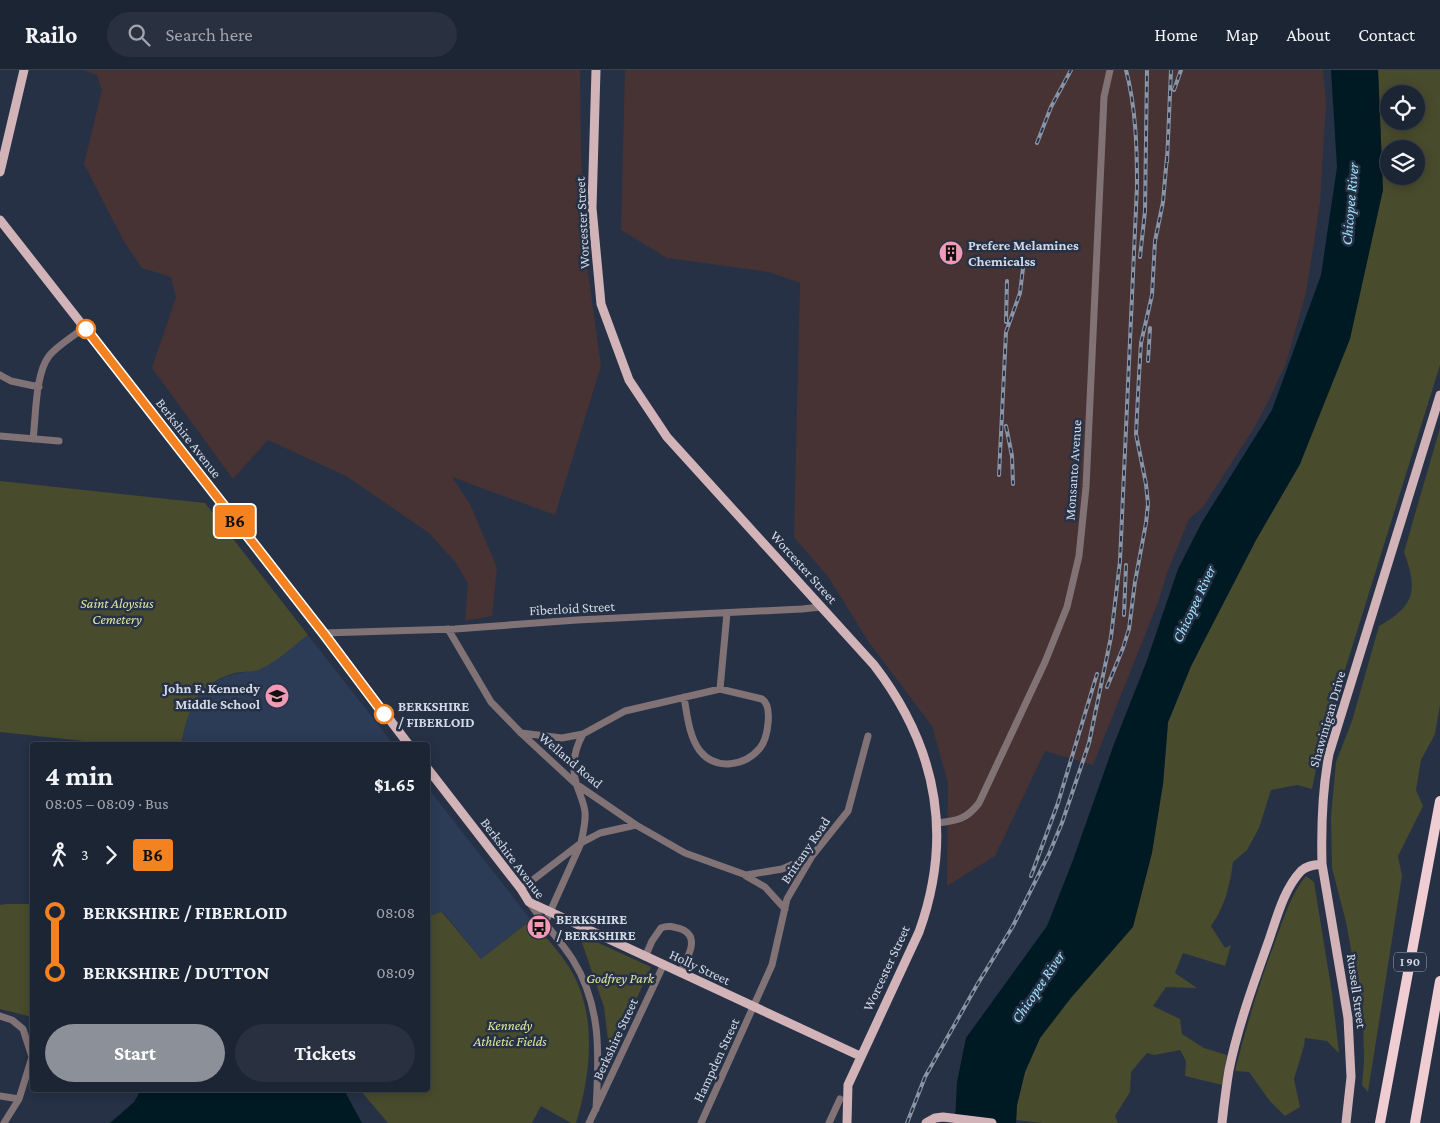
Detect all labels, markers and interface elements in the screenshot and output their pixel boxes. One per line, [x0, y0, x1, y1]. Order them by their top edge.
search box [107, 12, 457, 57]
text: Railo [25, 21, 77, 48]
icon: search [125, 21, 153, 49]
text: Search here [165, 24, 253, 45]
text: Home [1155, 25, 1198, 45]
text: Map [1226, 25, 1258, 45]
text: About [1286, 25, 1330, 45]
text: Contact [1358, 25, 1415, 45]
map controls [1380, 85, 1425, 185]
button: locate [1380, 85, 1425, 130]
button: layers [1380, 140, 1425, 185]
water label: Chicopee River [1338, 161, 1363, 246]
street label: Worcester Street [572, 176, 592, 270]
place label: Prefere Melamines Chemicalss [968, 237, 1079, 269]
building icon: Prefere Melamines Chemicalss [938, 240, 964, 266]
unlabelled marker [76, 319, 96, 339]
street label: Berkshire Avenue [153, 395, 225, 481]
street label: Monsanto Avenue [1061, 419, 1085, 521]
line badge: B6 [212, 505, 258, 537]
text: B6 [225, 511, 245, 531]
street label: Worcester Street [767, 527, 841, 607]
water label: Chicopee River [1169, 563, 1220, 645]
park label: Saint Aloysius Cemetery [80, 595, 154, 627]
street label: Fiberloid Street [529, 598, 616, 618]
street label: Shawinigan Drive [1306, 669, 1348, 769]
place label: John F. Kennedy Middle School [162, 680, 260, 712]
school or university icon: John F. Kennedy Middle School [264, 683, 290, 709]
place label: BERKSHIRE / FIBERLOID [398, 698, 475, 730]
marker: BERKSHIRE / FIBERLOID [374, 704, 394, 724]
street label: Welland Road [536, 729, 607, 792]
text: 4 min [45, 760, 113, 791]
text: $1.65 [374, 774, 415, 795]
text: 08:05 – 08:09 · Bus [45, 795, 169, 812]
street label: Brittany Road [777, 813, 833, 886]
street label: Berkshire Avenue [478, 815, 548, 901]
icon: walk [45, 841, 73, 869]
icon: forward [97, 841, 125, 869]
text: B6 [143, 845, 163, 865]
text: 3 [81, 846, 89, 863]
text: BERKSHIRE / FIBERLOID [83, 902, 288, 923]
text: 08:08 [376, 904, 415, 921]
place label: BERKSHIRE / BERKSHIRE [556, 911, 636, 943]
bus stop icon: BERKSHIRE / BERKSHIRE [526, 914, 552, 940]
street label: Worcester Street [859, 922, 913, 1013]
street label: Holly Street [667, 946, 733, 988]
water label: Chicopee River [1008, 948, 1069, 1026]
road number: I 90 [1394, 952, 1426, 972]
street label: Russell Street [1344, 953, 1370, 1030]
text: BERKSHIRE / DUTTON [83, 962, 269, 983]
text: 08:09 [377, 964, 415, 981]
park label: Godfrey Park [586, 970, 655, 986]
street label: Berkshire Street [589, 995, 641, 1082]
street label: Hampden Street [690, 1015, 743, 1104]
park label: Kennedy Athletic Fields [472, 1017, 547, 1049]
button: Start [45, 1024, 225, 1082]
button: Tickets [235, 1024, 415, 1082]

